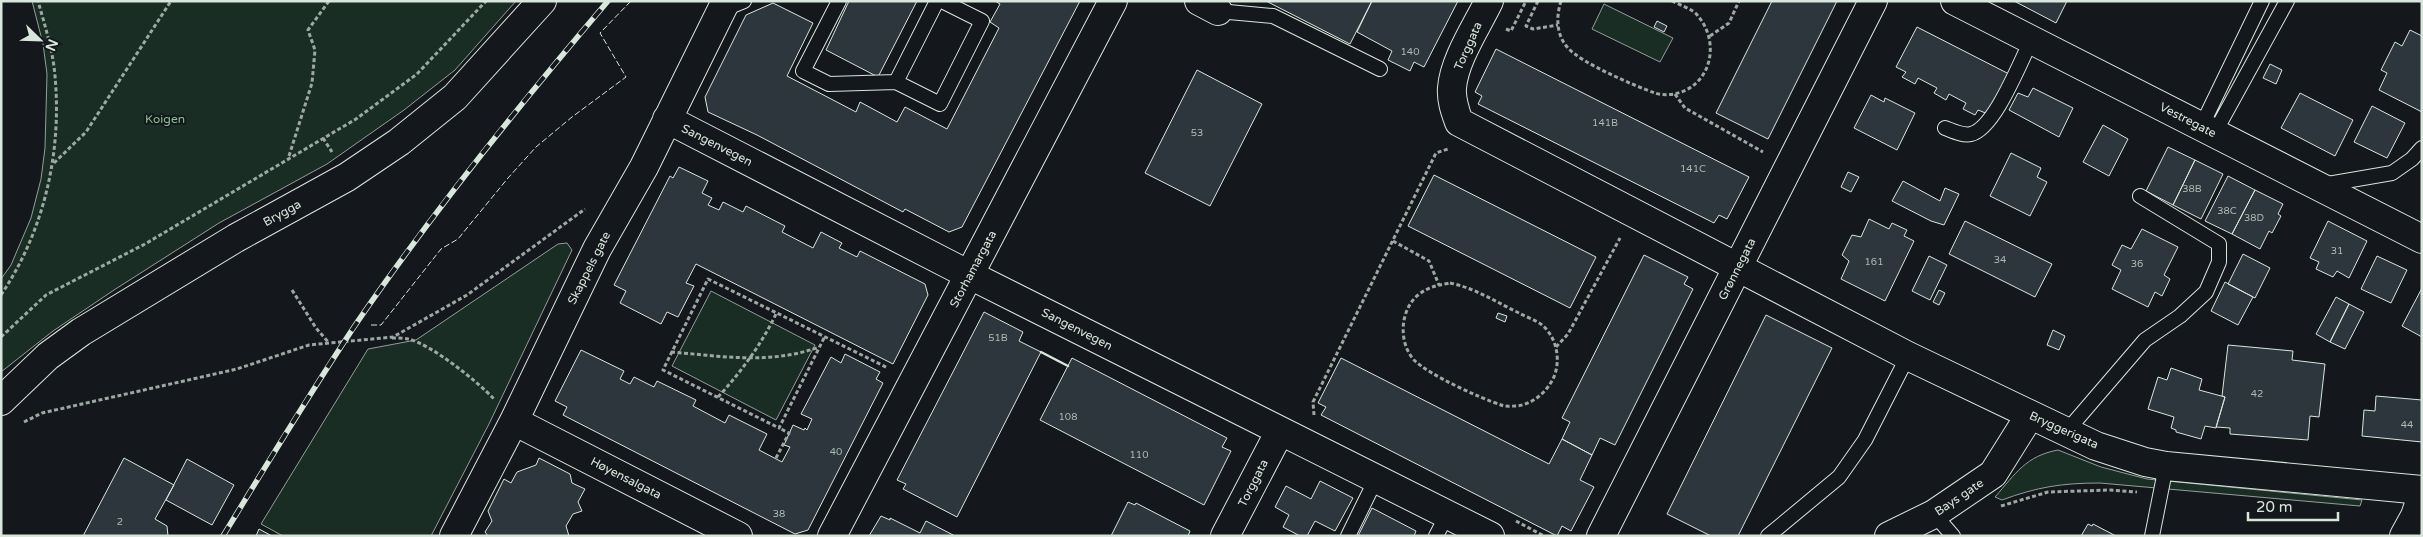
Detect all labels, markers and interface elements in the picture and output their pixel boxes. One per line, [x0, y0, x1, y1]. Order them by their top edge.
north arrow [15, 15, 65, 65]
street label: Torggata [1451, 20, 1485, 72]
text: N [41, 36, 62, 53]
house number: 140 [1401, 46, 1419, 58]
street label: Vestregate [2157, 100, 2219, 140]
park label: Koigen [145, 112, 185, 126]
house number: 141B [1592, 117, 1618, 129]
street label: Sangenvegen [679, 121, 755, 169]
house number: 53 [1191, 127, 1203, 139]
house number: 141C [1680, 163, 1706, 175]
house number: 38B [2182, 183, 2202, 195]
street label: Brygga [261, 197, 303, 229]
house number: 38C [2217, 205, 2237, 217]
house number: 38D [2244, 212, 2264, 224]
street label: Storhamargata [947, 228, 999, 310]
street label: Skappels gate [565, 229, 613, 307]
street label: Grønnegata [1715, 236, 1759, 302]
house number: 31 [2331, 245, 2343, 257]
house number: 34 [1994, 254, 2006, 266]
house number: 161 [1865, 256, 1883, 268]
house number: 36 [2131, 258, 2143, 270]
street label: Sangenvegen [1039, 305, 1115, 353]
house number: 51B [988, 332, 1008, 344]
house number: 42 [2251, 388, 2263, 400]
street label: Bryggerigata [2027, 409, 2101, 451]
house number: 108 [1059, 411, 1077, 423]
house number: 44 [2401, 419, 2413, 431]
house number: 40 [830, 446, 842, 458]
house number: 110 [1130, 449, 1148, 461]
street label: Høyensalgata [588, 454, 664, 502]
street label: Torggata [1235, 457, 1271, 509]
street label: Bays gate [1932, 475, 1986, 518]
scale bar [2248, 490, 2338, 522]
text: 20 m [2256, 498, 2293, 516]
house number: 38 [773, 508, 785, 520]
house number: 2 [117, 516, 123, 528]

